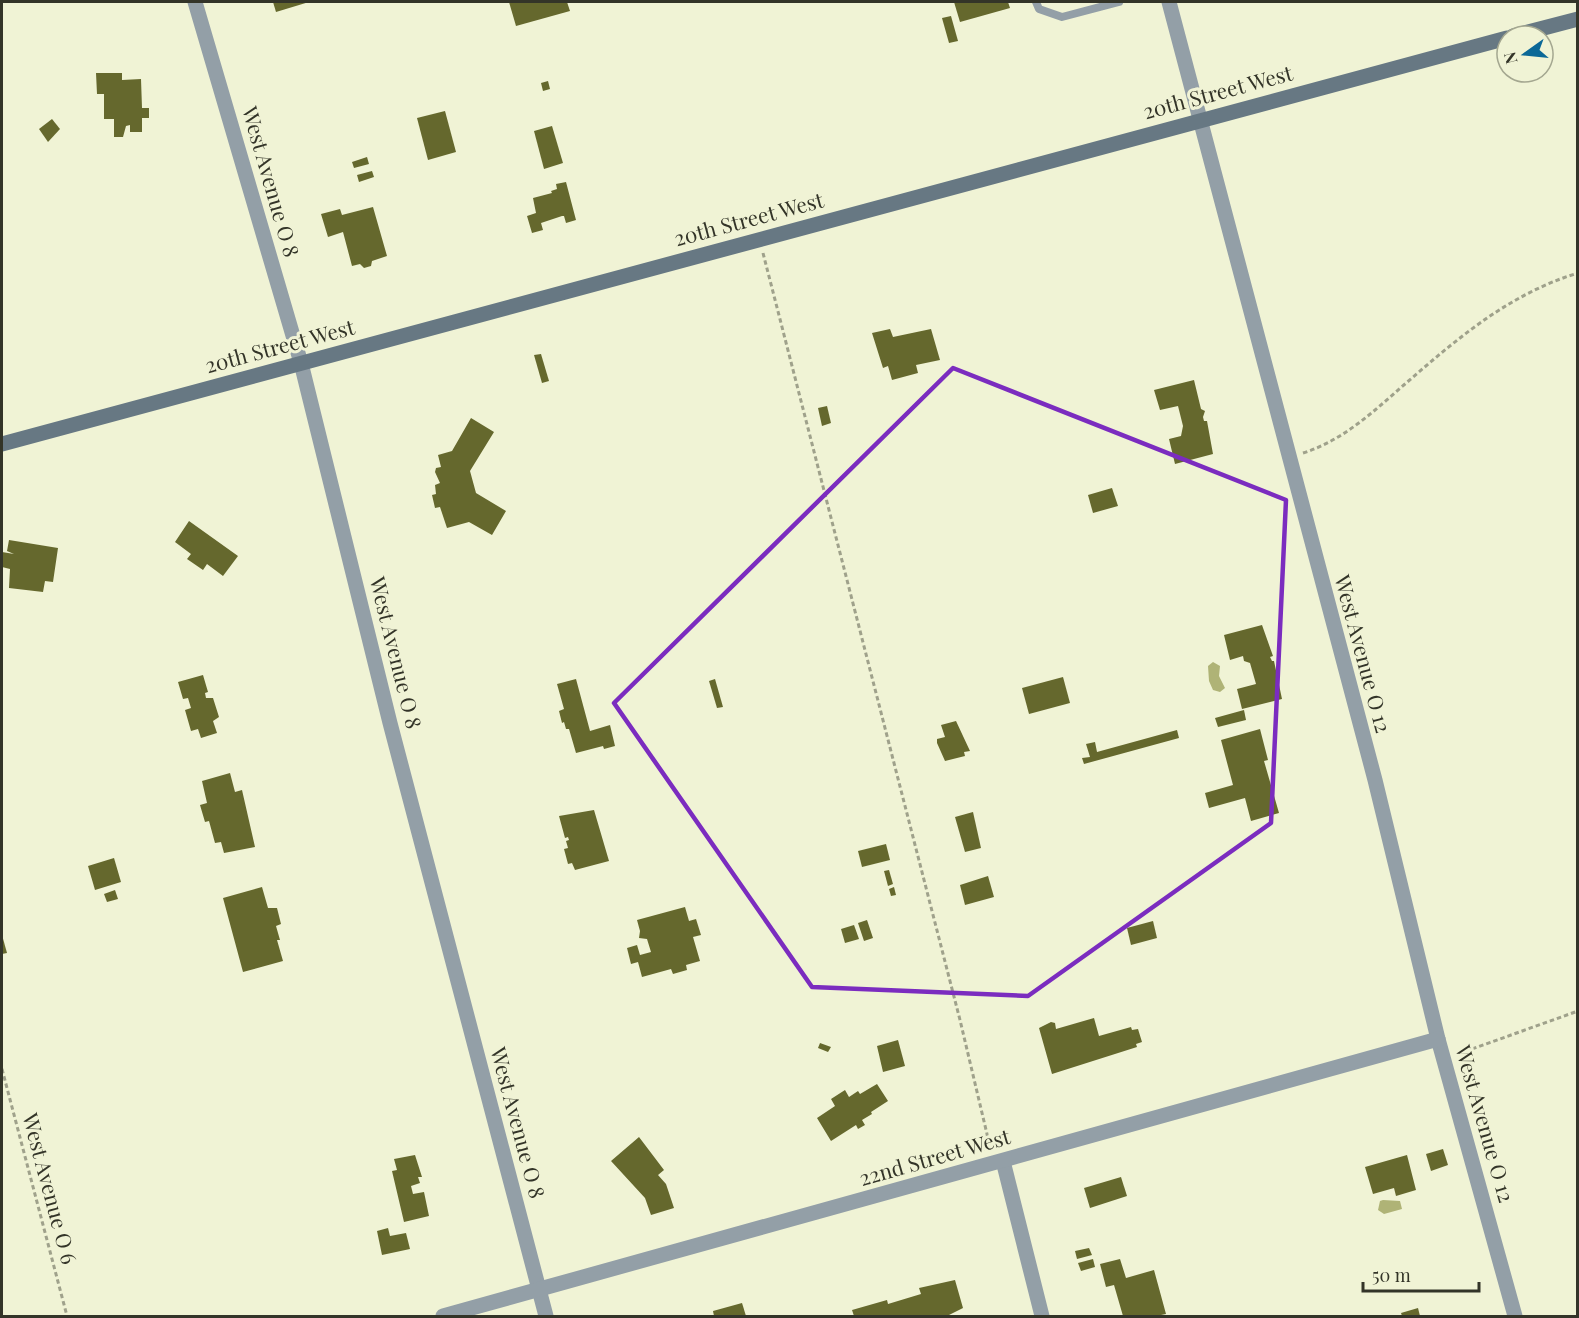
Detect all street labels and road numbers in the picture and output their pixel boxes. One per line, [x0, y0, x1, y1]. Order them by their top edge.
street label: 20th Street West [1140, 58, 1296, 124]
street label: West Avenue O 8 [237, 102, 307, 260]
street label: 20th Street West [671, 185, 827, 251]
street label: 20th Street West [202, 312, 358, 378]
street label: West Avenue O 12 [1329, 571, 1398, 735]
street label: West Avenue O 8 [364, 573, 429, 731]
street label: West Avenue O 12 [1450, 1041, 1522, 1205]
street label: West Avenue O 8 [485, 1043, 553, 1201]
street label: West Avenue O 6 [17, 1109, 85, 1267]
street label: 22nd Street West [856, 1121, 1014, 1191]

